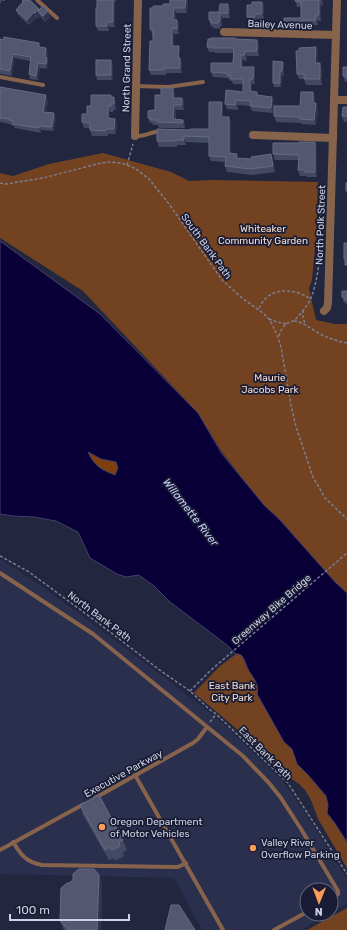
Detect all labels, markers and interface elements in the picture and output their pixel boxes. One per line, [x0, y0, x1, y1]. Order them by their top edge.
street label: Bailey Avenue [247, 18, 313, 32]
street label: North Grand Street [120, 24, 134, 112]
street label: North Polk Street [314, 185, 328, 265]
street label: South Bank Path [178, 212, 234, 282]
park label: Whiteaker Community Garden [218, 223, 308, 247]
park label: Maurie Jacobs Park [241, 372, 300, 396]
water label: Willamette River [160, 476, 222, 549]
street label: Greenway Bike Bridge [230, 572, 314, 647]
street label: North Bank Path [65, 589, 134, 645]
park label: East Bank City Park [209, 680, 256, 704]
street label: East Bank Path [236, 725, 294, 783]
street label: Executive Parkway [82, 747, 165, 800]
place label: Oregon Department of Motor Vehicles [110, 816, 202, 840]
marker: Oregon Department of Motor Vehicles [97, 822, 107, 832]
place label: Valley River Overflow Parking [261, 837, 340, 861]
marker: Valley River Overflow Parking [248, 843, 258, 853]
north arrow [299, 882, 339, 922]
scale bar [10, 896, 129, 922]
text: 100 m [16, 903, 50, 917]
text: N [315, 905, 323, 918]

